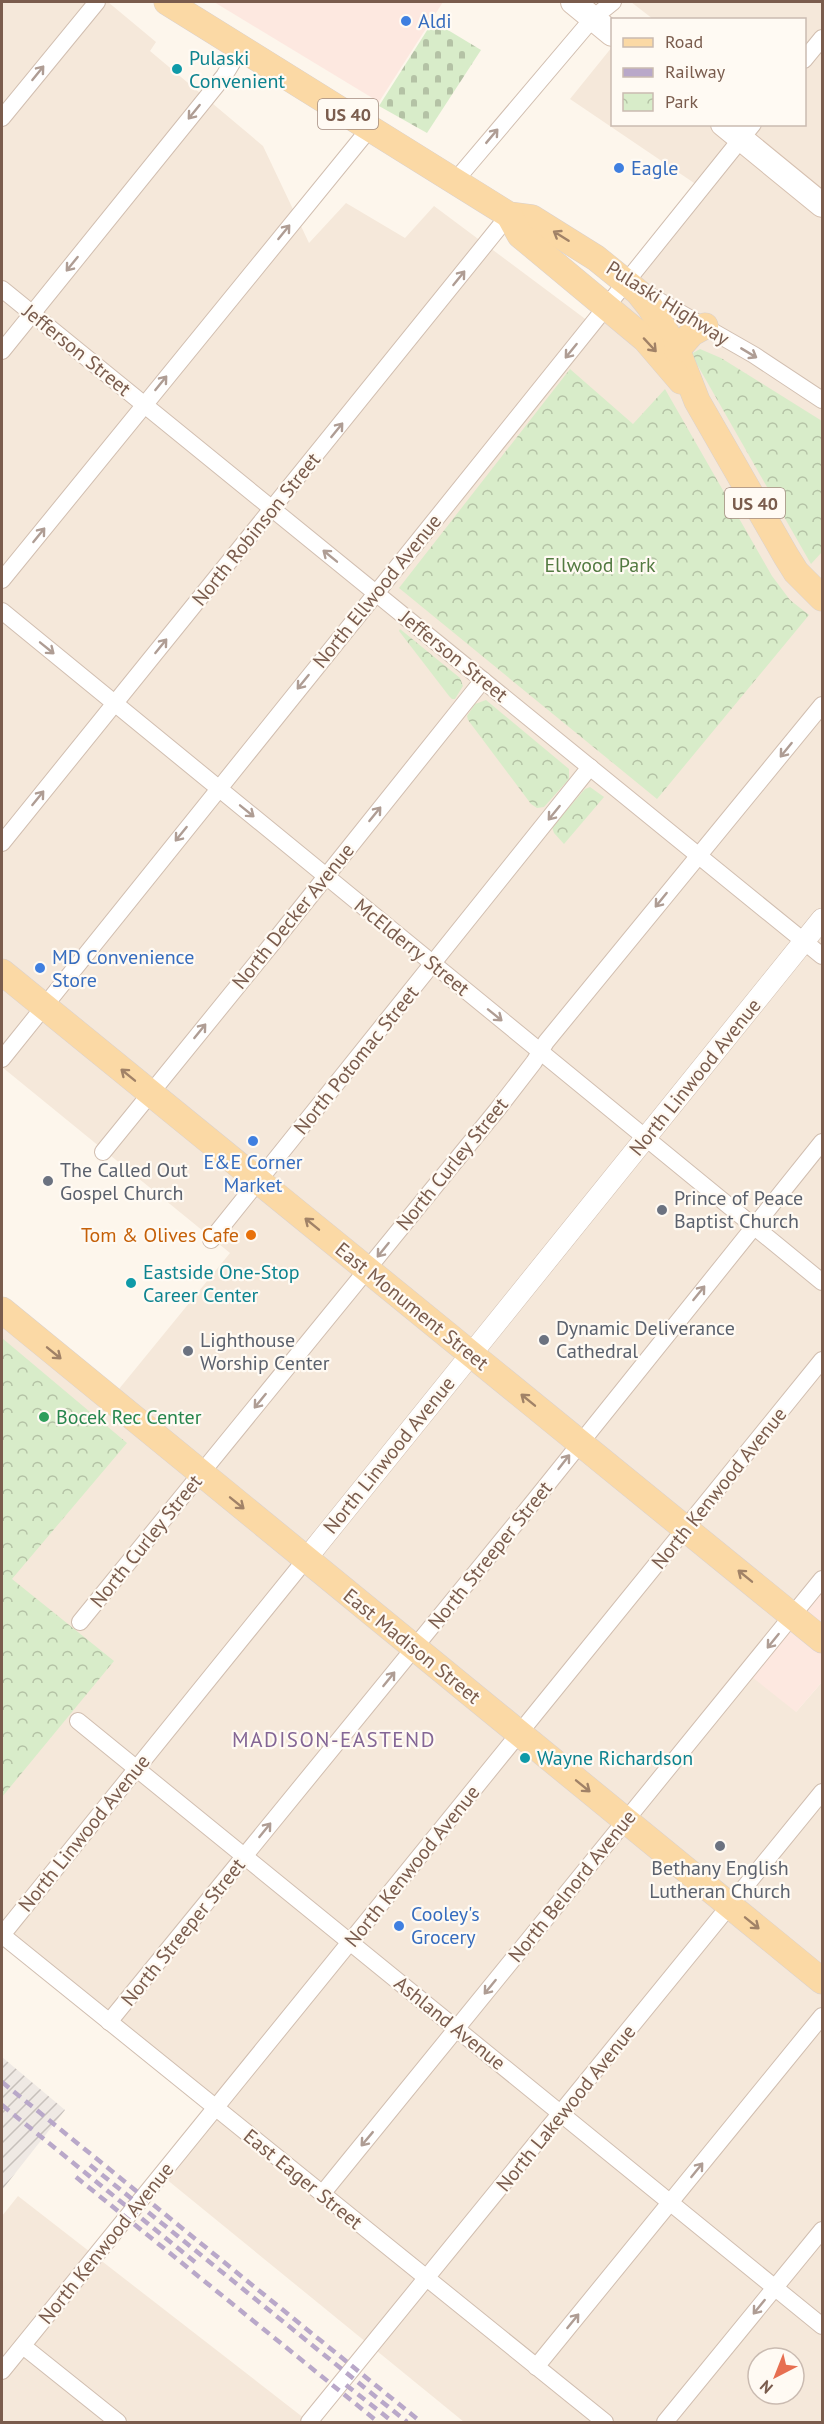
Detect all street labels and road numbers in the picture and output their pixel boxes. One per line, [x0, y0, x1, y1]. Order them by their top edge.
road number: US 40 [318, 99, 378, 129]
street label: Pulaski Highway [602, 255, 735, 352]
street label: Jefferson Street [17, 298, 137, 402]
street label: North Robinson Street [186, 447, 326, 611]
road number: US 40 [725, 488, 785, 518]
street label: North Ellwood Avenue [307, 509, 447, 673]
street label: Jefferson Street [394, 604, 514, 708]
street label: North Decker Avenue [226, 838, 360, 994]
street label: McElderry Street [349, 893, 475, 1002]
street label: North Potomac Street [288, 980, 424, 1140]
street label: North Linwood Avenue [623, 993, 767, 1161]
street label: North Curley Street [390, 1092, 514, 1236]
street label: East Monument Street [330, 1236, 494, 1376]
street label: North Linwood Avenue [317, 1371, 461, 1539]
street label: North Kenwood Avenue [646, 1402, 792, 1574]
street label: North Curley Street [84, 1469, 208, 1613]
street label: North Streeper Street [422, 1475, 558, 1634]
street label: East Madison Street [338, 1583, 486, 1710]
street label: North Linwood Avenue [12, 1749, 156, 1917]
street label: North Kenwood Avenue [339, 1780, 485, 1952]
street label: North Belnord Avenue [503, 1804, 641, 1968]
street label: North Streeper Street [115, 1852, 251, 2011]
street label: Ashland Avenue [389, 1970, 511, 2076]
street label: North Lakewood Avenue [491, 2019, 641, 2197]
street label: East Eager Street [238, 2123, 368, 2235]
street label: North Kenwood Avenue [33, 2157, 179, 2329]

